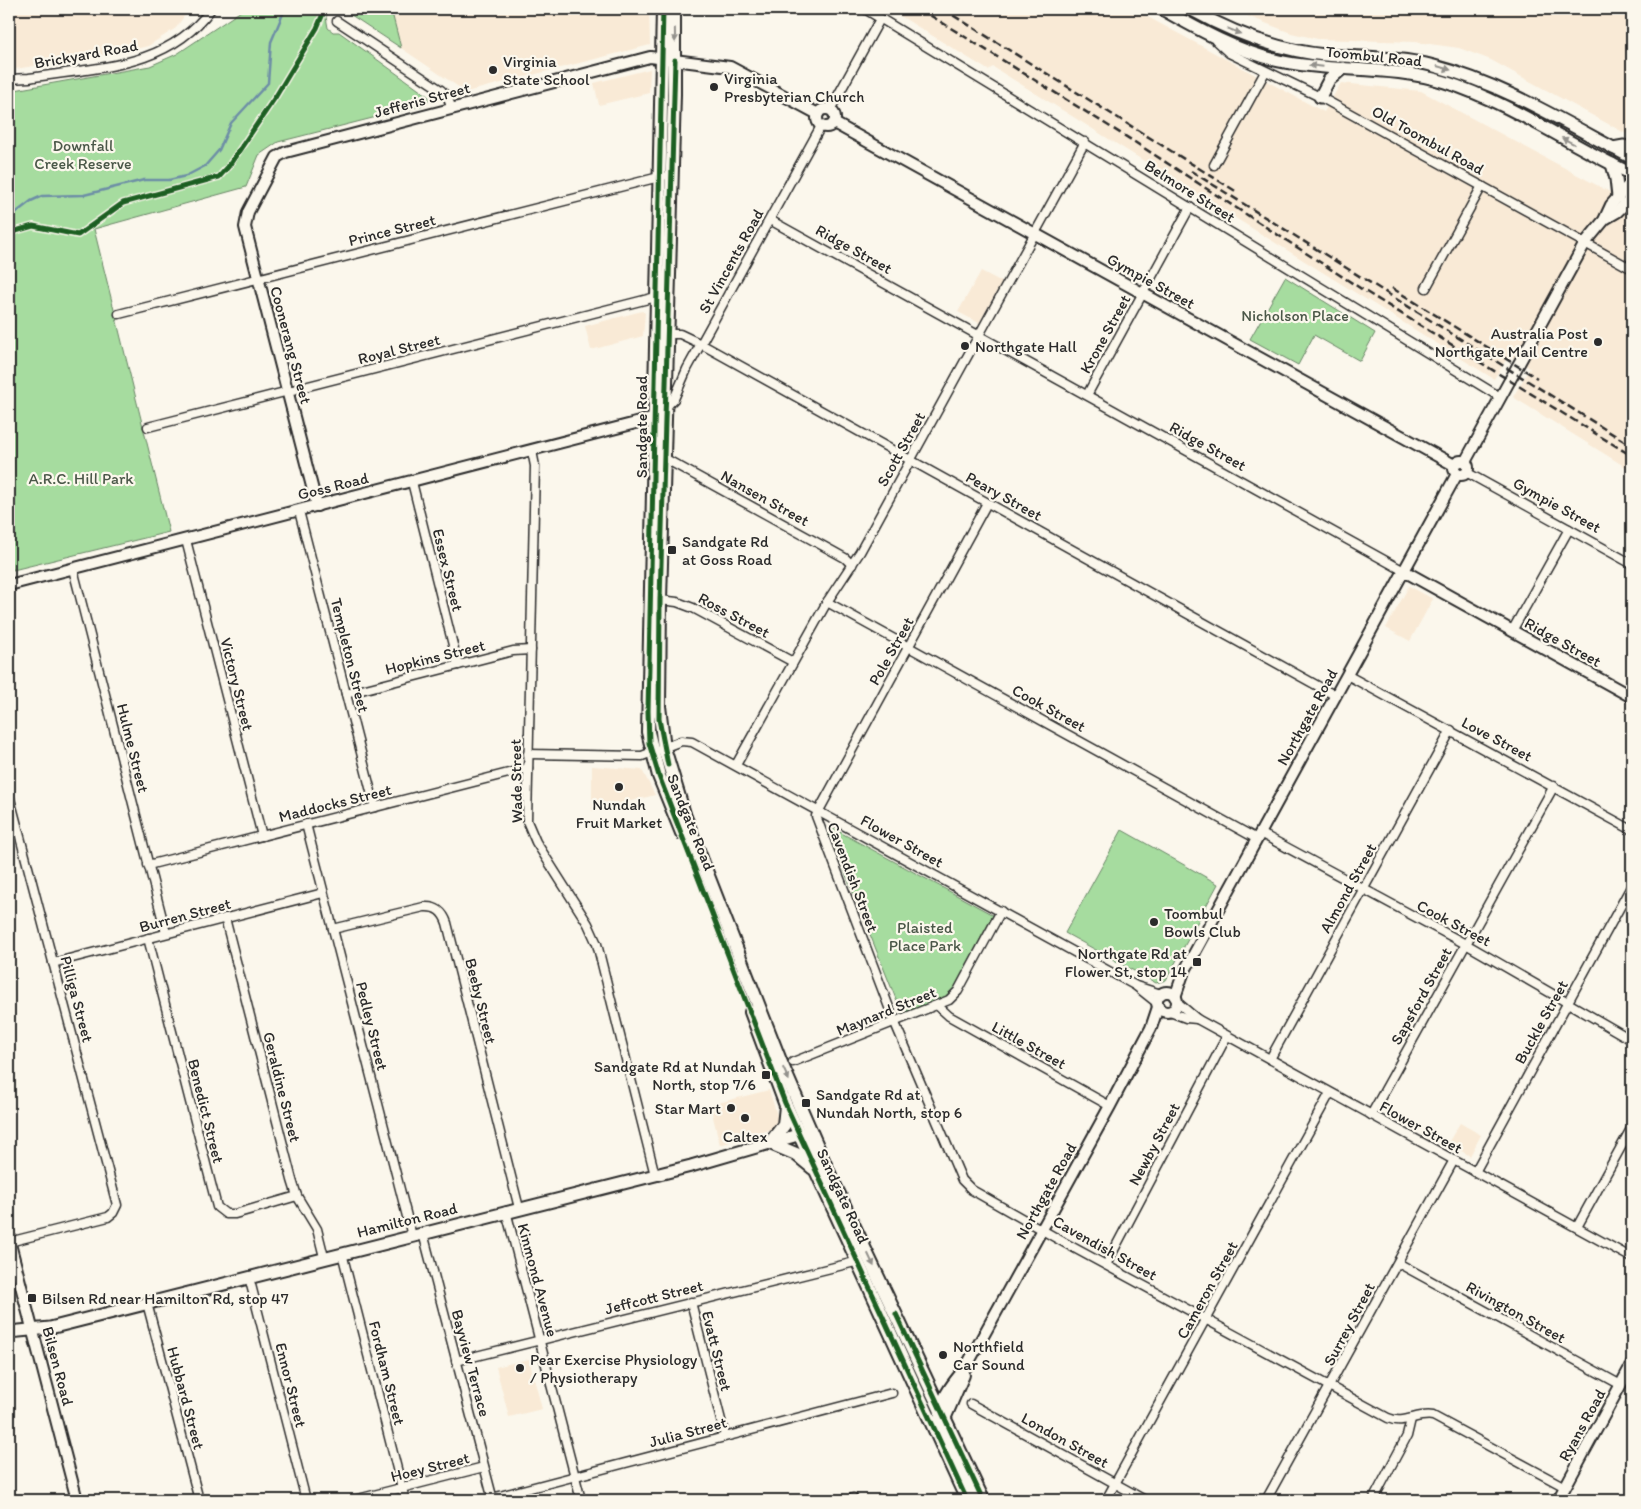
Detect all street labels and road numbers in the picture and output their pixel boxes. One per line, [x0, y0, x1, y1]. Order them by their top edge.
street label: Brickyard Road [33, 35, 140, 72]
street label: Toombul Road [1325, 41, 1423, 71]
street label: Jefferis Street [372, 78, 472, 122]
street label: Old Toombul Road [1369, 101, 1488, 179]
street label: Belmore Street [1141, 156, 1239, 226]
street label: St Vincents Road [694, 205, 768, 317]
street label: Prince Street [346, 210, 438, 250]
street label: Ridge Street [812, 220, 896, 278]
street label: Gympie Street [1104, 249, 1198, 313]
street label: Coonerang Street [266, 284, 316, 406]
street label: Krone Street [1076, 291, 1134, 377]
street label: Royal Street [356, 330, 442, 368]
street label: Sandgate Road [632, 375, 651, 478]
street label: Scott Street [873, 408, 929, 490]
street label: Ridge Street [1166, 417, 1250, 475]
street label: Nansen Street [718, 466, 812, 530]
street label: Peary Street [963, 467, 1045, 525]
street label: Goss Road [296, 468, 371, 504]
street label: Gympie Street [1510, 473, 1604, 537]
street label: Essex Street [429, 527, 467, 613]
street label: Ross Street [695, 588, 773, 642]
street label: Templeton Street [327, 596, 373, 714]
street label: Pole Street [864, 613, 918, 689]
street label: Ridge Street [1521, 613, 1605, 671]
street label: Hopkins Street [383, 635, 487, 679]
street label: Victory Street [216, 636, 258, 732]
street label: Northgate Road [1273, 665, 1342, 769]
street label: Cook Street [1009, 680, 1089, 736]
street label: Hulme Street [113, 701, 153, 795]
street label: Love Street [1458, 712, 1536, 766]
street label: Wade Street [506, 739, 526, 823]
street label: Sandgate Road [663, 771, 719, 873]
street label: Maddocks Street [277, 780, 393, 826]
street label: Flower Street [857, 810, 947, 872]
street label: Cavendish Street [823, 819, 883, 935]
street label: Almond Street [1315, 840, 1381, 936]
street label: Burren Street [137, 894, 233, 936]
street label: Cook Street [1414, 896, 1494, 950]
street label: Sapsford Street [1386, 944, 1456, 1048]
street label: Pilliga Street [56, 954, 98, 1044]
street label: Beeby Street [461, 956, 501, 1046]
street label: Buckle Street [1510, 977, 1572, 1067]
street label: Pedley Street [352, 980, 392, 1072]
street label: Maynard Street [833, 982, 939, 1040]
street label: Little Street [989, 1017, 1069, 1073]
street label: Geraldine Street [259, 1030, 305, 1144]
street label: Benedict Street [184, 1057, 228, 1165]
street label: Flower Street [1376, 1096, 1466, 1158]
street label: Newby Street [1124, 1099, 1184, 1189]
street label: Northgate Road [1012, 1139, 1081, 1243]
street label: Sandgate Road [813, 1146, 873, 1247]
street label: Hamilton Road [355, 1198, 459, 1242]
street label: Cavendish Street [1050, 1211, 1160, 1285]
street label: Kinmond Avenue [514, 1221, 562, 1339]
street label: Cameron Street [1172, 1238, 1242, 1342]
street label: Jeffcott Street [603, 1276, 705, 1318]
street label: Rivington Street [1463, 1277, 1569, 1347]
street label: Surrey Street [1319, 1279, 1379, 1369]
street label: Bayview Terrace [448, 1307, 495, 1419]
street label: Evatt Street [698, 1309, 736, 1393]
street label: Fordham Street [365, 1319, 409, 1427]
street label: Bilsen Road [38, 1324, 78, 1408]
street label: Ennor Street [271, 1341, 311, 1429]
street label: Hubbard Street [163, 1344, 209, 1452]
street label: Ryans Road [1554, 1385, 1610, 1465]
street label: London Street [1018, 1408, 1112, 1472]
street label: Julia Street [647, 1413, 729, 1451]
street label: Hoey Street [389, 1448, 471, 1486]

